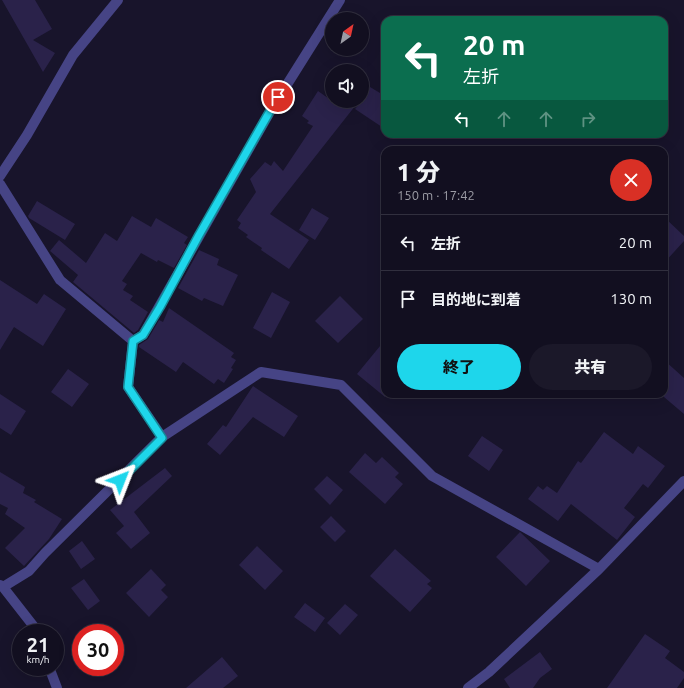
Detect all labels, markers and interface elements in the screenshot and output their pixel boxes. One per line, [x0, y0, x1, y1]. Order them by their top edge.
north arrow [325, 12, 369, 56]
map controls [325, 12, 369, 108]
text: 20 m [463, 29, 525, 60]
icon: left [397, 32, 449, 84]
button: sound [325, 64, 369, 108]
text: 左折 [463, 66, 499, 86]
pin [261, 80, 295, 114]
icon: arrive [267, 86, 289, 108]
icon: left [451, 108, 473, 130]
icon: ahead [493, 108, 515, 130]
icon: ahead [535, 108, 557, 130]
icon: right [577, 108, 599, 130]
text: 1 分 [397, 159, 440, 186]
button: close [610, 159, 652, 201]
text: 150 m · 17:42 [397, 188, 475, 202]
icon: left [397, 232, 419, 254]
text: 20 m [619, 234, 652, 251]
text: 左折 [431, 235, 461, 252]
icon: arrive [397, 288, 419, 310]
text: 130 m [610, 290, 652, 307]
text: 目的地に到着 [431, 291, 521, 308]
button: 終了 [397, 344, 521, 390]
button: 共有 [529, 344, 652, 390]
position arrow [99, 459, 141, 501]
speed limit sign: 30 [72, 624, 124, 676]
text: 21 [27, 633, 49, 656]
text: km/h [26, 654, 50, 665]

